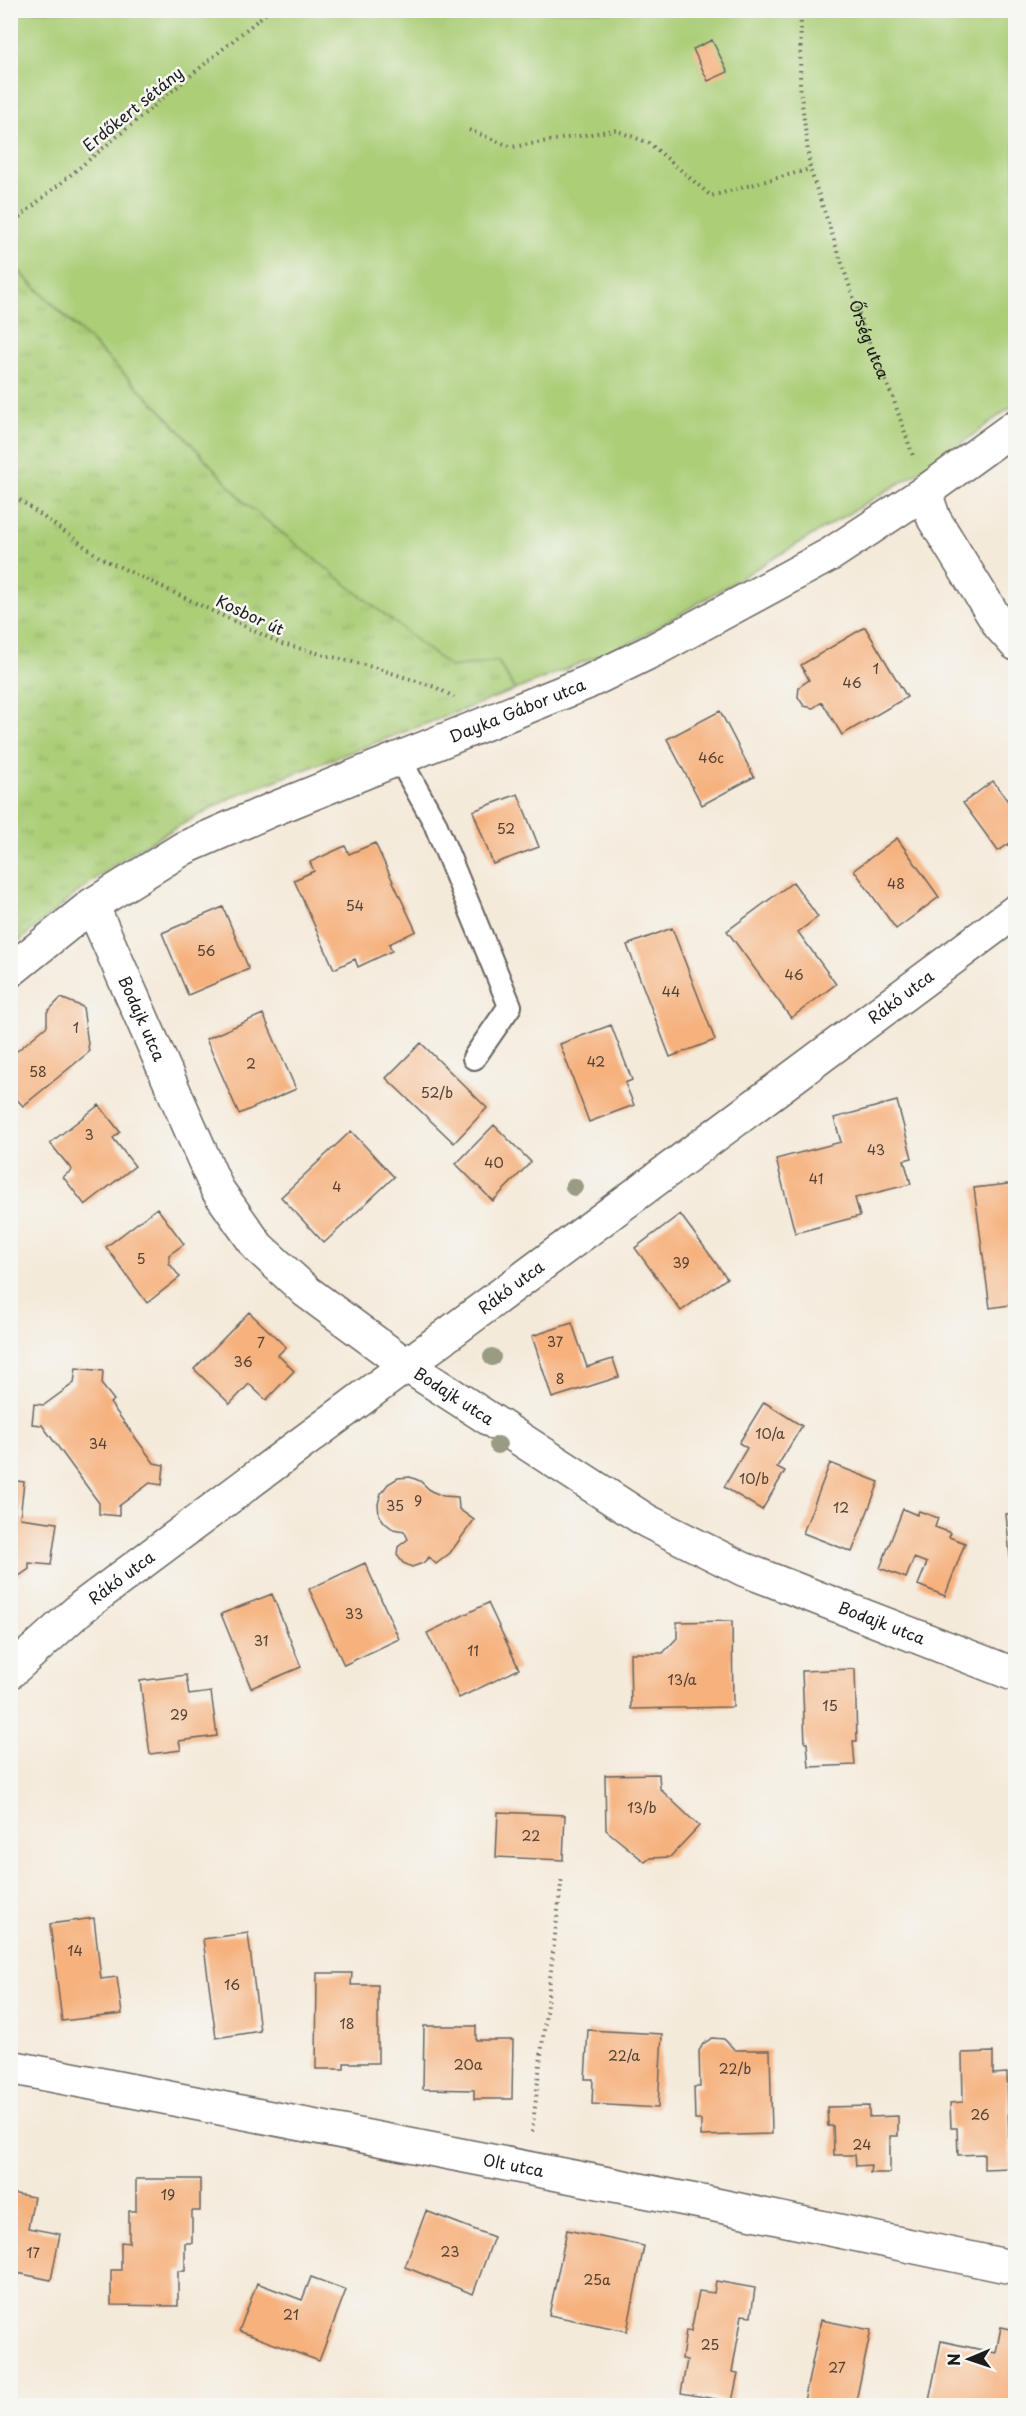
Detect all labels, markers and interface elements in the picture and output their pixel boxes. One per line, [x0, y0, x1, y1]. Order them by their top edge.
street label: Erdőkert sétány [77, 60, 188, 156]
street label: Őrség utca [844, 296, 896, 382]
street label: Kosbor út [212, 588, 289, 641]
house number: 1 [873, 658, 879, 679]
street label: Dayka Gábor utca [445, 672, 589, 748]
house number: 46 [842, 672, 862, 693]
house number: 46c [698, 747, 724, 768]
house number: 52 [497, 818, 515, 839]
house number: 48 [887, 873, 905, 894]
house number: 54 [346, 895, 364, 916]
house number: 56 [197, 940, 216, 961]
street label: Rákó utca [862, 963, 938, 1029]
house number: 46 [784, 964, 804, 985]
street label: Bodajk utca [114, 972, 172, 1065]
house number: 44 [662, 981, 680, 1002]
house number: 1 [73, 1017, 79, 1038]
house number: 42 [587, 1051, 605, 1072]
house number: 2 [246, 1053, 256, 1074]
house number: 58 [29, 1061, 47, 1082]
house number: 52/b [421, 1082, 453, 1103]
house number: 3 [84, 1124, 94, 1145]
house number: 43 [867, 1139, 885, 1160]
house number: 40 [484, 1152, 504, 1173]
house number: 41 [809, 1168, 823, 1189]
house number: 4 [332, 1176, 342, 1197]
house number: 5 [136, 1248, 146, 1269]
house number: 39 [672, 1252, 690, 1273]
street label: Rákó utca [472, 1254, 549, 1319]
house number: 37 [547, 1331, 564, 1352]
house number: 7 [257, 1332, 265, 1353]
house number: 36 [233, 1351, 253, 1372]
street label: Bodajk utca [410, 1360, 499, 1430]
house number: 8 [556, 1368, 564, 1389]
house number: 10/a [755, 1423, 785, 1444]
house number: 34 [89, 1433, 107, 1454]
house number: 10/b [739, 1468, 769, 1489]
house number: 9 [414, 1490, 422, 1511]
house number: 35 [386, 1495, 404, 1516]
house number: 12 [833, 1497, 849, 1518]
street label: Rákó utca [83, 1544, 159, 1609]
street label: Bodajk utca [835, 1594, 929, 1650]
house number: 33 [345, 1603, 363, 1624]
house number: 31 [254, 1630, 268, 1651]
house number: 11 [467, 1640, 479, 1661]
house number: 13/a [668, 1669, 697, 1690]
house number: 15 [822, 1695, 838, 1716]
house number: 29 [170, 1704, 188, 1725]
house number: 13/b [627, 1797, 657, 1818]
house number: 22 [522, 1825, 540, 1846]
house number: 14 [67, 1940, 83, 1961]
house number: 16 [224, 1974, 240, 1995]
house number: 18 [339, 2013, 355, 2034]
house number: 22/a [608, 2045, 640, 2066]
house number: 20a [454, 2054, 483, 2075]
house number: 22/b [719, 2058, 751, 2079]
house number: 26 [970, 2104, 990, 2125]
house number: 24 [853, 2134, 871, 2155]
street label: Olt utca [481, 2147, 546, 2182]
house number: 19 [161, 2184, 175, 2205]
house number: 23 [441, 2241, 459, 2262]
house number: 17 [26, 2242, 40, 2263]
house number: 25a [583, 2269, 611, 2290]
house number: 21 [283, 2304, 299, 2325]
north arrow [939, 2329, 999, 2389]
house number: 25 [701, 2334, 719, 2355]
text: N [941, 2353, 965, 2366]
house number: 27 [828, 2357, 846, 2378]

